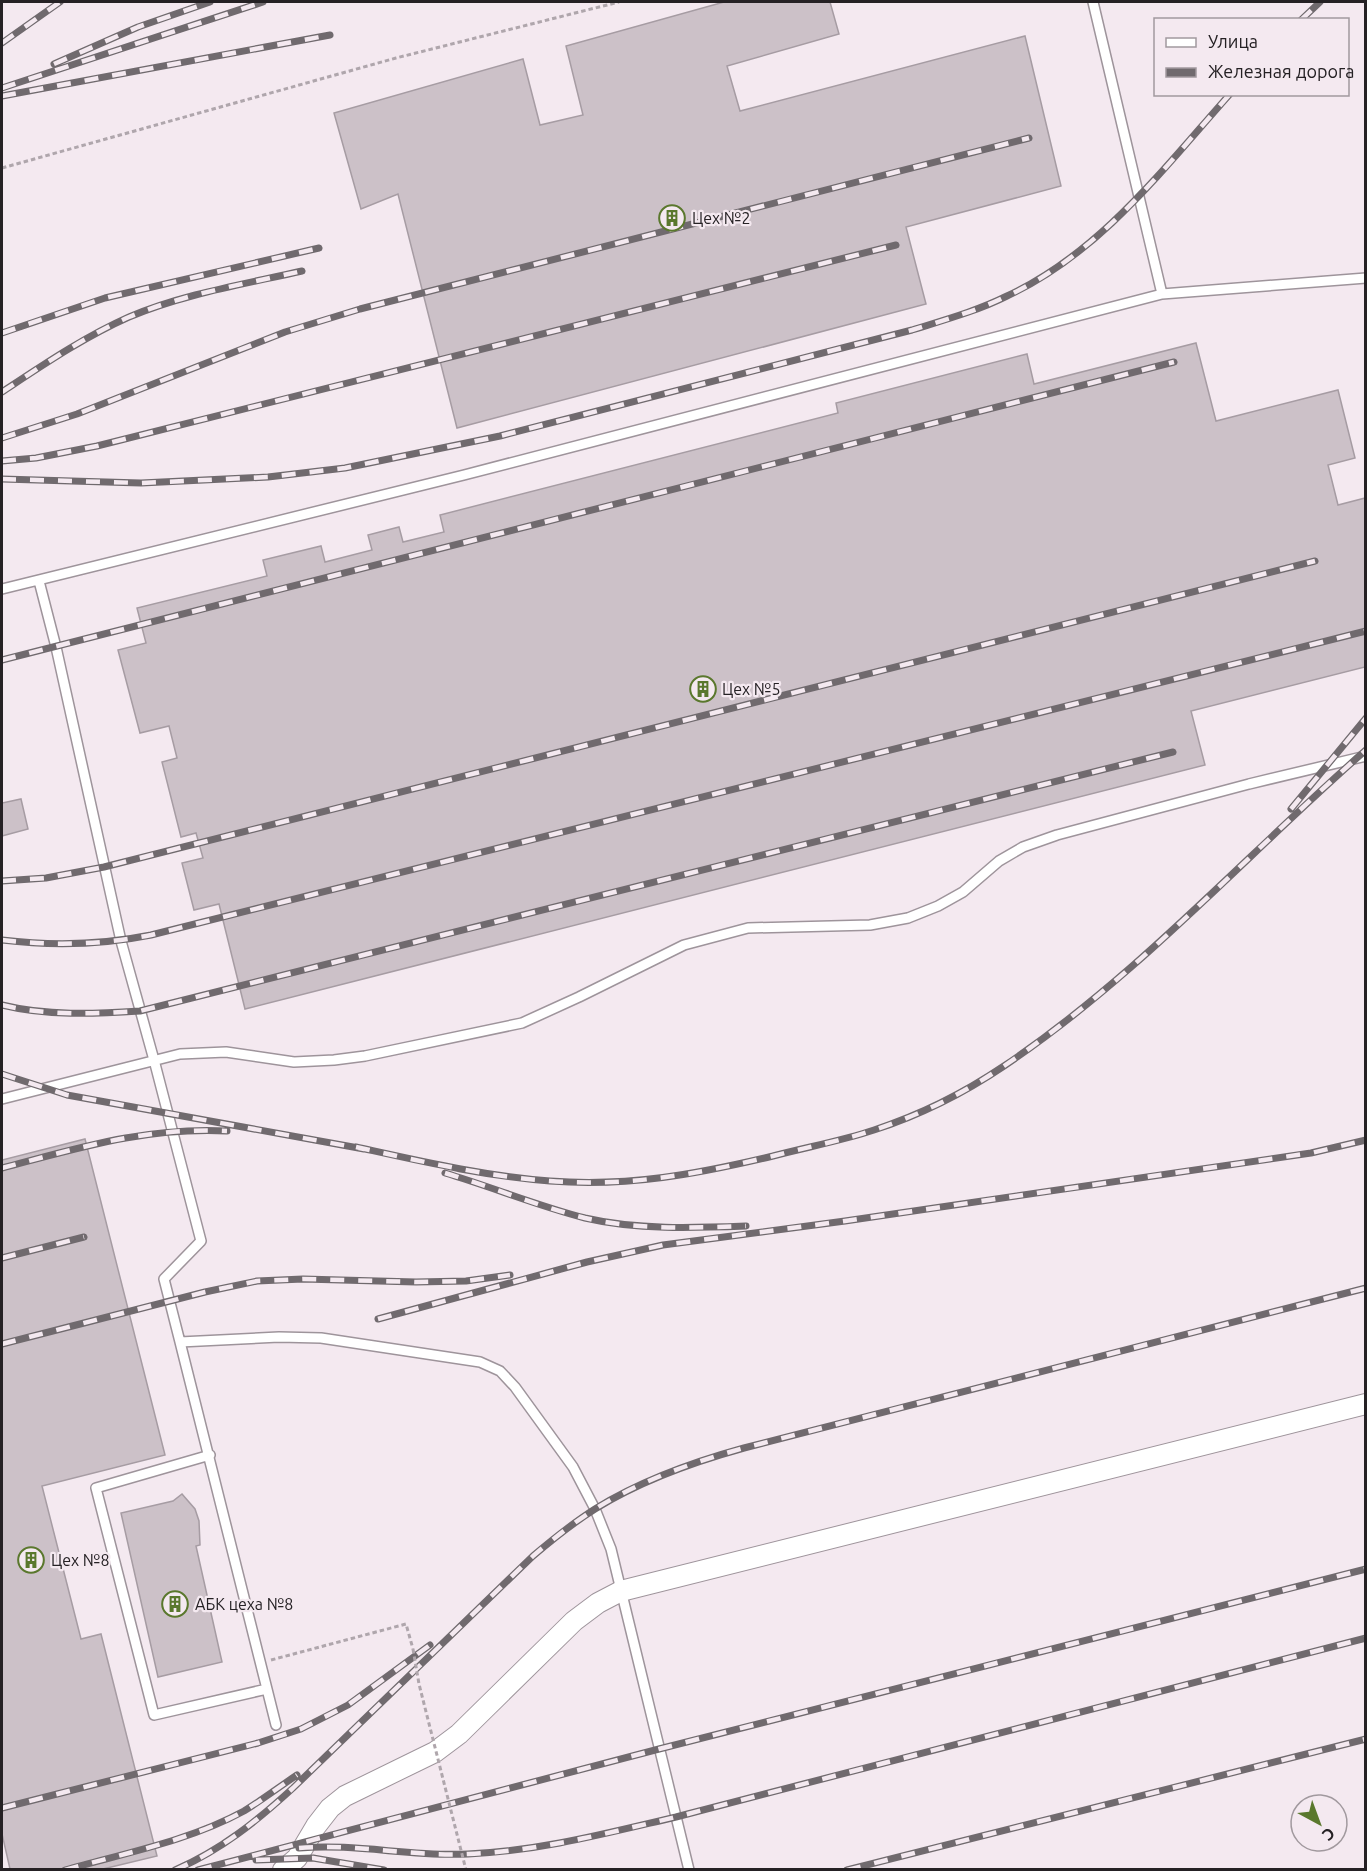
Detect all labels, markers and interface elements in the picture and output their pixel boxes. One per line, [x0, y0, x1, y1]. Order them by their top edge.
legend [1154, 18, 1349, 96]
text: Улица [1208, 31, 1258, 51]
text: Железная дорога [1208, 61, 1355, 81]
building icon: Цех №2 [657, 203, 687, 233]
place label: Цех №2 [692, 209, 750, 227]
building icon: Цех №5 [688, 674, 718, 704]
place label: Цех №5 [722, 680, 780, 698]
building icon: Цех №8 [16, 1545, 46, 1575]
place label: Цех №8 [51, 1551, 109, 1569]
building icon: АБК цеха №8 [160, 1589, 190, 1619]
place label: АБК цеха №8 [195, 1595, 293, 1613]
north arrow [1289, 1793, 1349, 1853]
text: С [1319, 1824, 1339, 1844]

